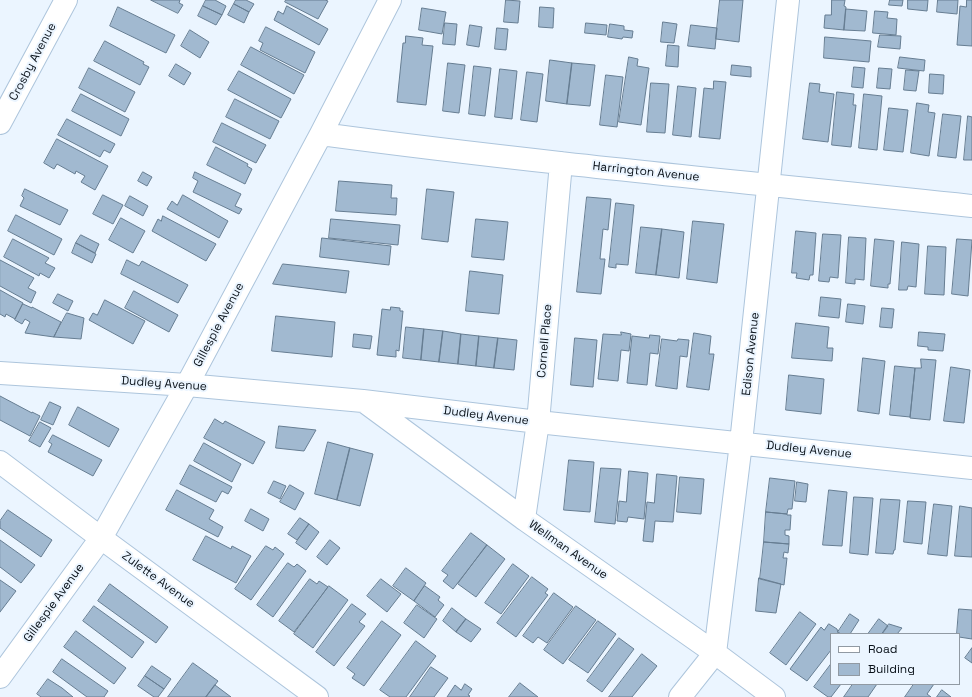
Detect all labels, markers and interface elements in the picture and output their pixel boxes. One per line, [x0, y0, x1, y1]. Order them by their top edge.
street label: Crosby Avenue [6, 21, 60, 103]
street label: Harrington Avenue [592, 159, 700, 185]
street label: Gillespie Avenue [191, 280, 247, 370]
street label: Cornell Place [535, 303, 555, 379]
street label: Edison Avenue [739, 311, 763, 397]
street label: Dudley Avenue [121, 374, 207, 394]
street label: Dudley Avenue [443, 404, 529, 428]
street label: Dudley Avenue [766, 438, 852, 462]
street label: Wellman Avenue [526, 517, 610, 583]
street label: Zulette Avenue [119, 549, 197, 611]
street label: Gillespie Avenue [21, 561, 87, 645]
legend [830, 633, 960, 685]
text: Road [868, 641, 897, 657]
text: Building [868, 661, 915, 677]

